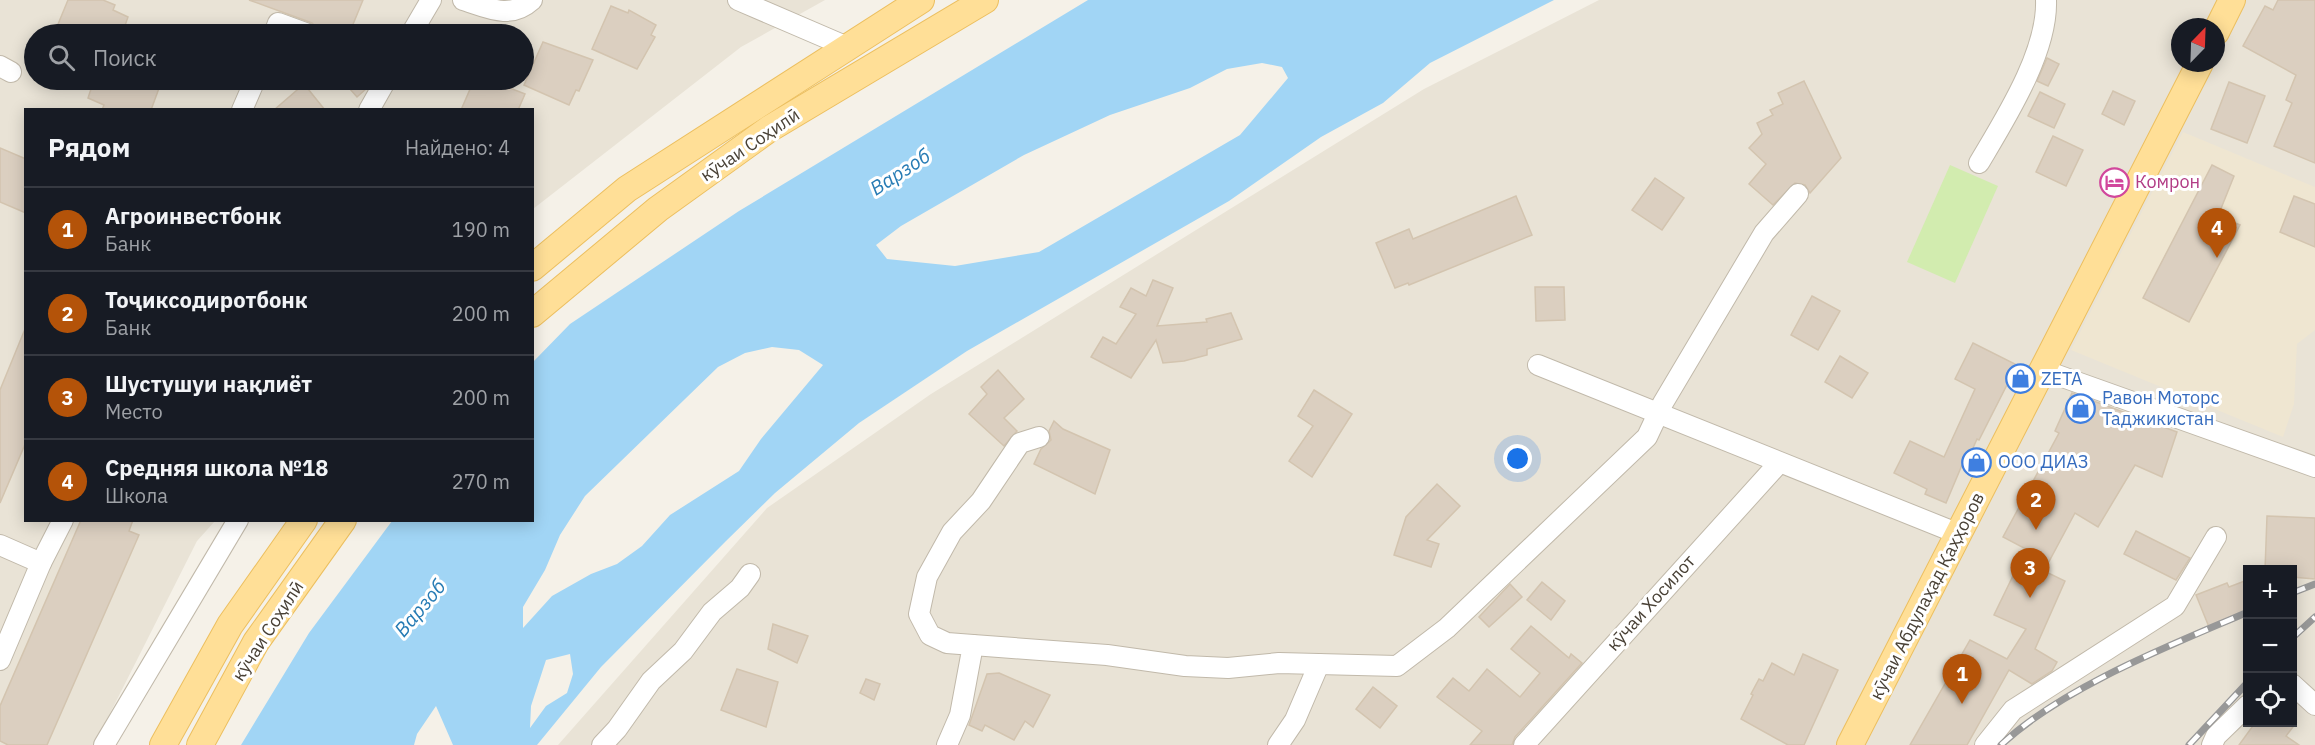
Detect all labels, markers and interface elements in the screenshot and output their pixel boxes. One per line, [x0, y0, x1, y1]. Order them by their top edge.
north arrow [2171, 18, 2225, 72]
search box [24, 24, 534, 90]
icon: search [45, 41, 78, 74]
text: Поиск [93, 43, 157, 72]
street label: кӯчаи Соҳилӣ [696, 103, 804, 186]
text: Рядом [48, 130, 130, 164]
text: Найдено: 4 [405, 134, 510, 161]
water label: Варзоб [864, 141, 936, 201]
hotel icon: Комрон [2098, 166, 2130, 198]
place label: Комрон [2135, 170, 2200, 193]
text: Агроинвестбонк [105, 201, 282, 230]
pin: 4 [2198, 208, 2236, 258]
text: 1 [62, 216, 74, 243]
text: 190 m [452, 216, 510, 243]
text: Банк [105, 230, 151, 257]
text: Тоҷиксодиротбонк [105, 285, 308, 314]
text: 2 [62, 300, 74, 327]
text: 200 m [452, 300, 510, 327]
text: Банк [105, 314, 151, 341]
shop icon: ZETA [2004, 363, 2036, 395]
place label: ZETA [2041, 367, 2083, 390]
text: Шустушуи нақлиёт [105, 369, 312, 398]
text: 3 [62, 384, 74, 411]
text: 200 m [452, 384, 510, 411]
place label: Равон Моторс Таджикистан [2102, 386, 2220, 430]
shop icon: Равон Моторс Таджикистан [2065, 392, 2097, 424]
text: Место [105, 398, 163, 425]
your location [1503, 444, 1532, 473]
shop icon: ООО ДИАЗ [1961, 446, 1993, 478]
place label: ООО ДИАЗ [1998, 450, 2088, 473]
text: Средняя школа №18 [105, 453, 328, 482]
text: 4 [62, 468, 74, 495]
text: 270 m [452, 468, 510, 495]
pin: 2 [2016, 480, 2056, 530]
text: Школа [105, 482, 168, 509]
street label: кӯчаи Абдулаҳад Қаҳҳоров [1864, 488, 1989, 703]
pin: 3 [2010, 548, 2050, 598]
street label: кӯчаи Хосилот [1601, 549, 1700, 656]
map controls [2243, 565, 2297, 727]
button: + [2243, 565, 2297, 619]
water label: Варзоб [388, 573, 452, 642]
street label: кӯчаи Соҳилӣ [227, 576, 309, 685]
button: − [2243, 619, 2297, 673]
pin: 1 [1942, 654, 1982, 704]
button: locate [2243, 673, 2297, 727]

